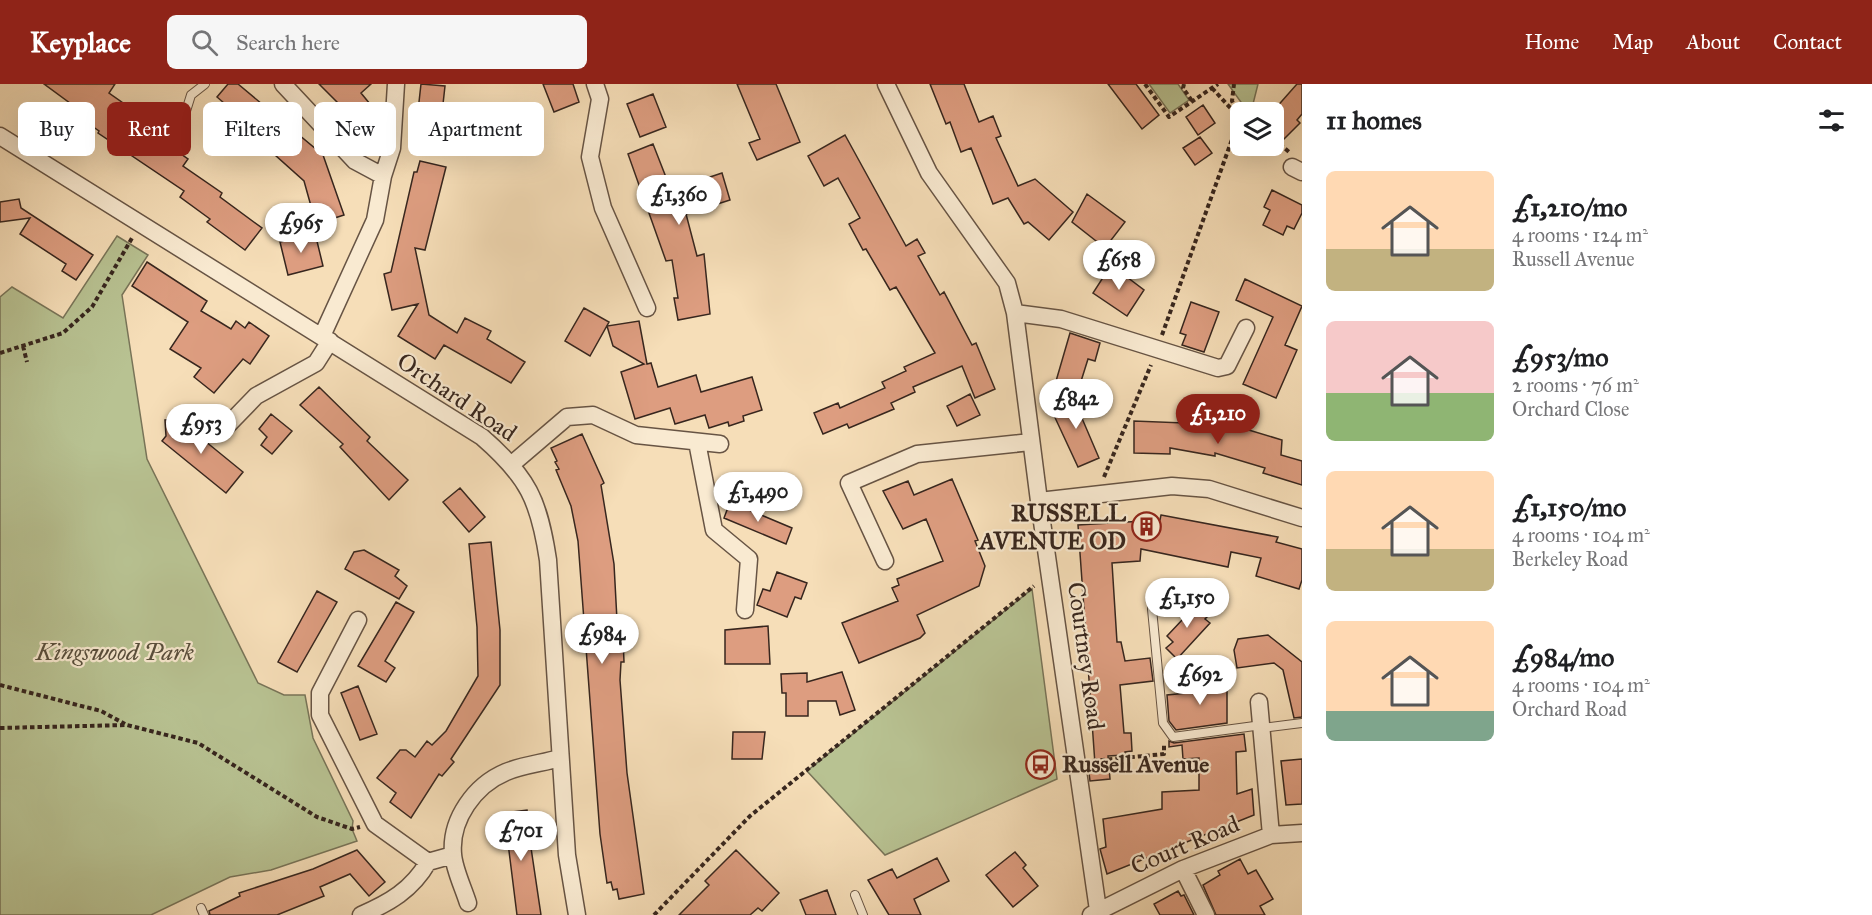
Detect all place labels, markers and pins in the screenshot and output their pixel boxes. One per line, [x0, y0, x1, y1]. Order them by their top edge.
pin: £1,360 [630, 175, 728, 226]
pin: £965 [265, 203, 337, 254]
pin: £658 [1083, 240, 1155, 291]
pin: £842 [1040, 379, 1112, 430]
pin: £1,210 [1169, 394, 1267, 445]
pin: £953 [165, 404, 237, 455]
pin: £1,490 [709, 472, 807, 523]
place label: RUSSELL AVENUE OD [977, 498, 1126, 556]
building icon: RUSSELL AVENUE OD [1131, 511, 1163, 543]
pin: £1,150 [1138, 578, 1236, 629]
pin: £984 [566, 614, 638, 665]
pin: £692 [1164, 655, 1236, 706]
bus stop icon: Russell Avenue [1025, 748, 1057, 780]
place label: Russell Avenue [1062, 749, 1209, 779]
pin: £701 [485, 811, 557, 862]

